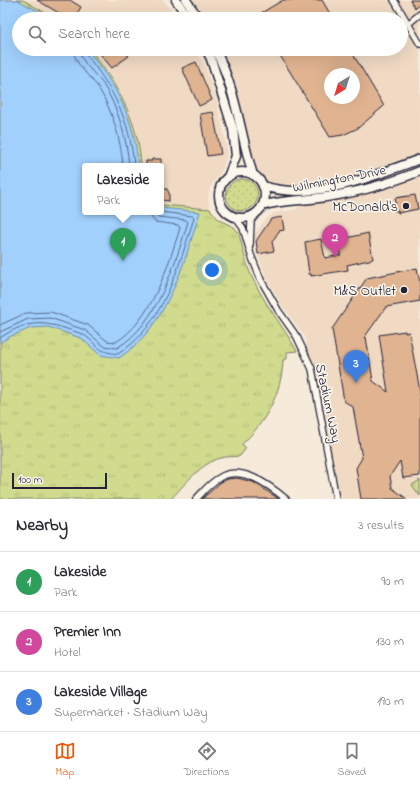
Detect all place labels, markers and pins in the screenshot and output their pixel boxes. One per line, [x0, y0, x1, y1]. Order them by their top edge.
place label: McDonald's [332, 197, 398, 218]
marker: McDonald's [401, 201, 411, 211]
pin: 2 [322, 224, 348, 257]
pin: 1 [110, 228, 136, 261]
place label: M&S Outlet [333, 281, 396, 302]
marker: M&S Outlet [399, 285, 409, 295]
pin: 3 [343, 350, 369, 383]

